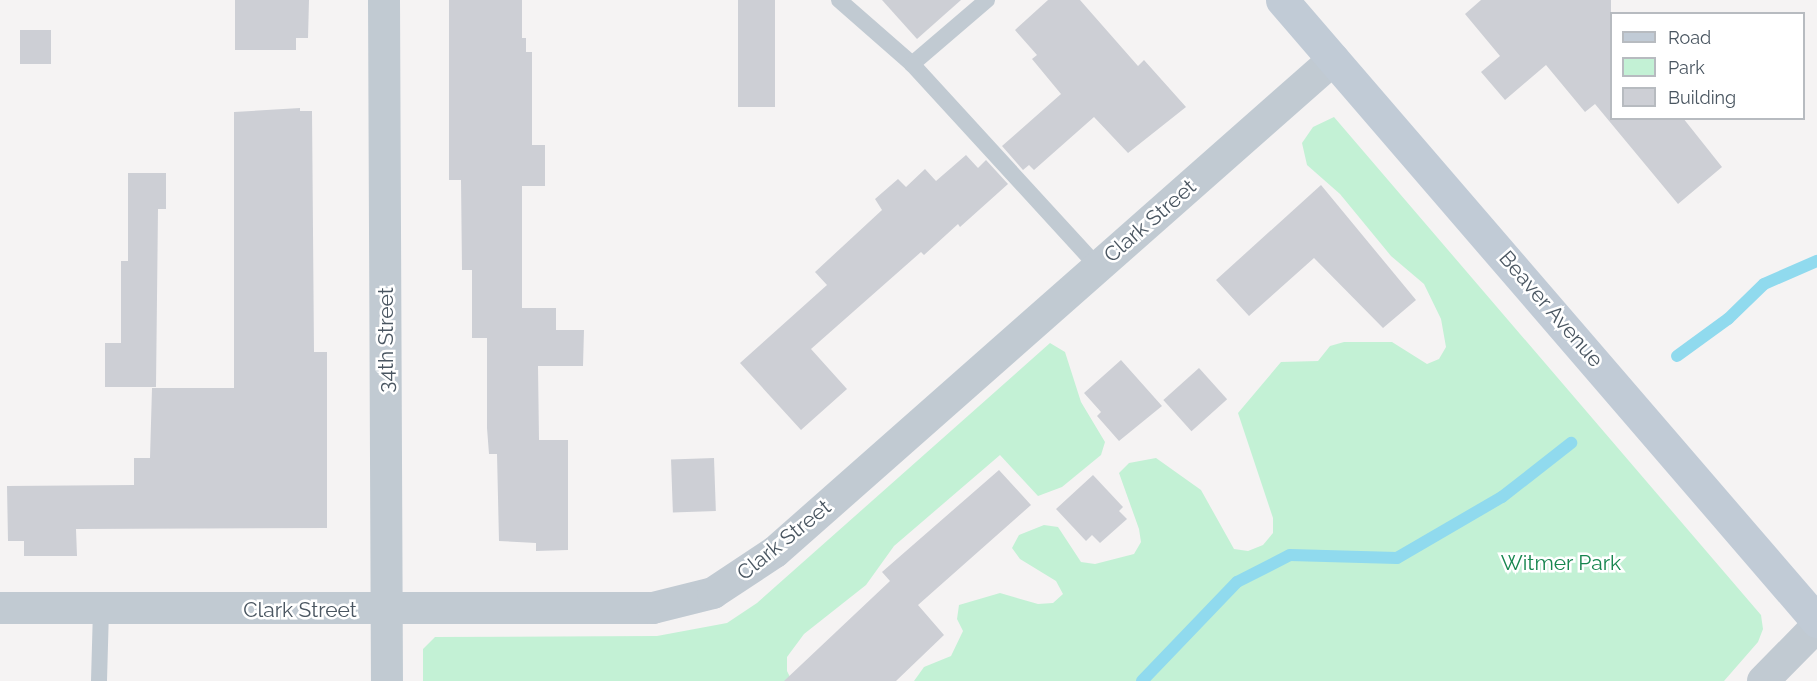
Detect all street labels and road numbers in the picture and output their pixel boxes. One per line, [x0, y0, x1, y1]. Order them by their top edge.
street label: Clark Street [1099, 174, 1201, 268]
street label: Beaver Avenue [1493, 245, 1609, 373]
street label: 34th Street [373, 287, 399, 393]
street label: Clark Street [732, 494, 836, 586]
street label: Clark Street [243, 597, 357, 623]

